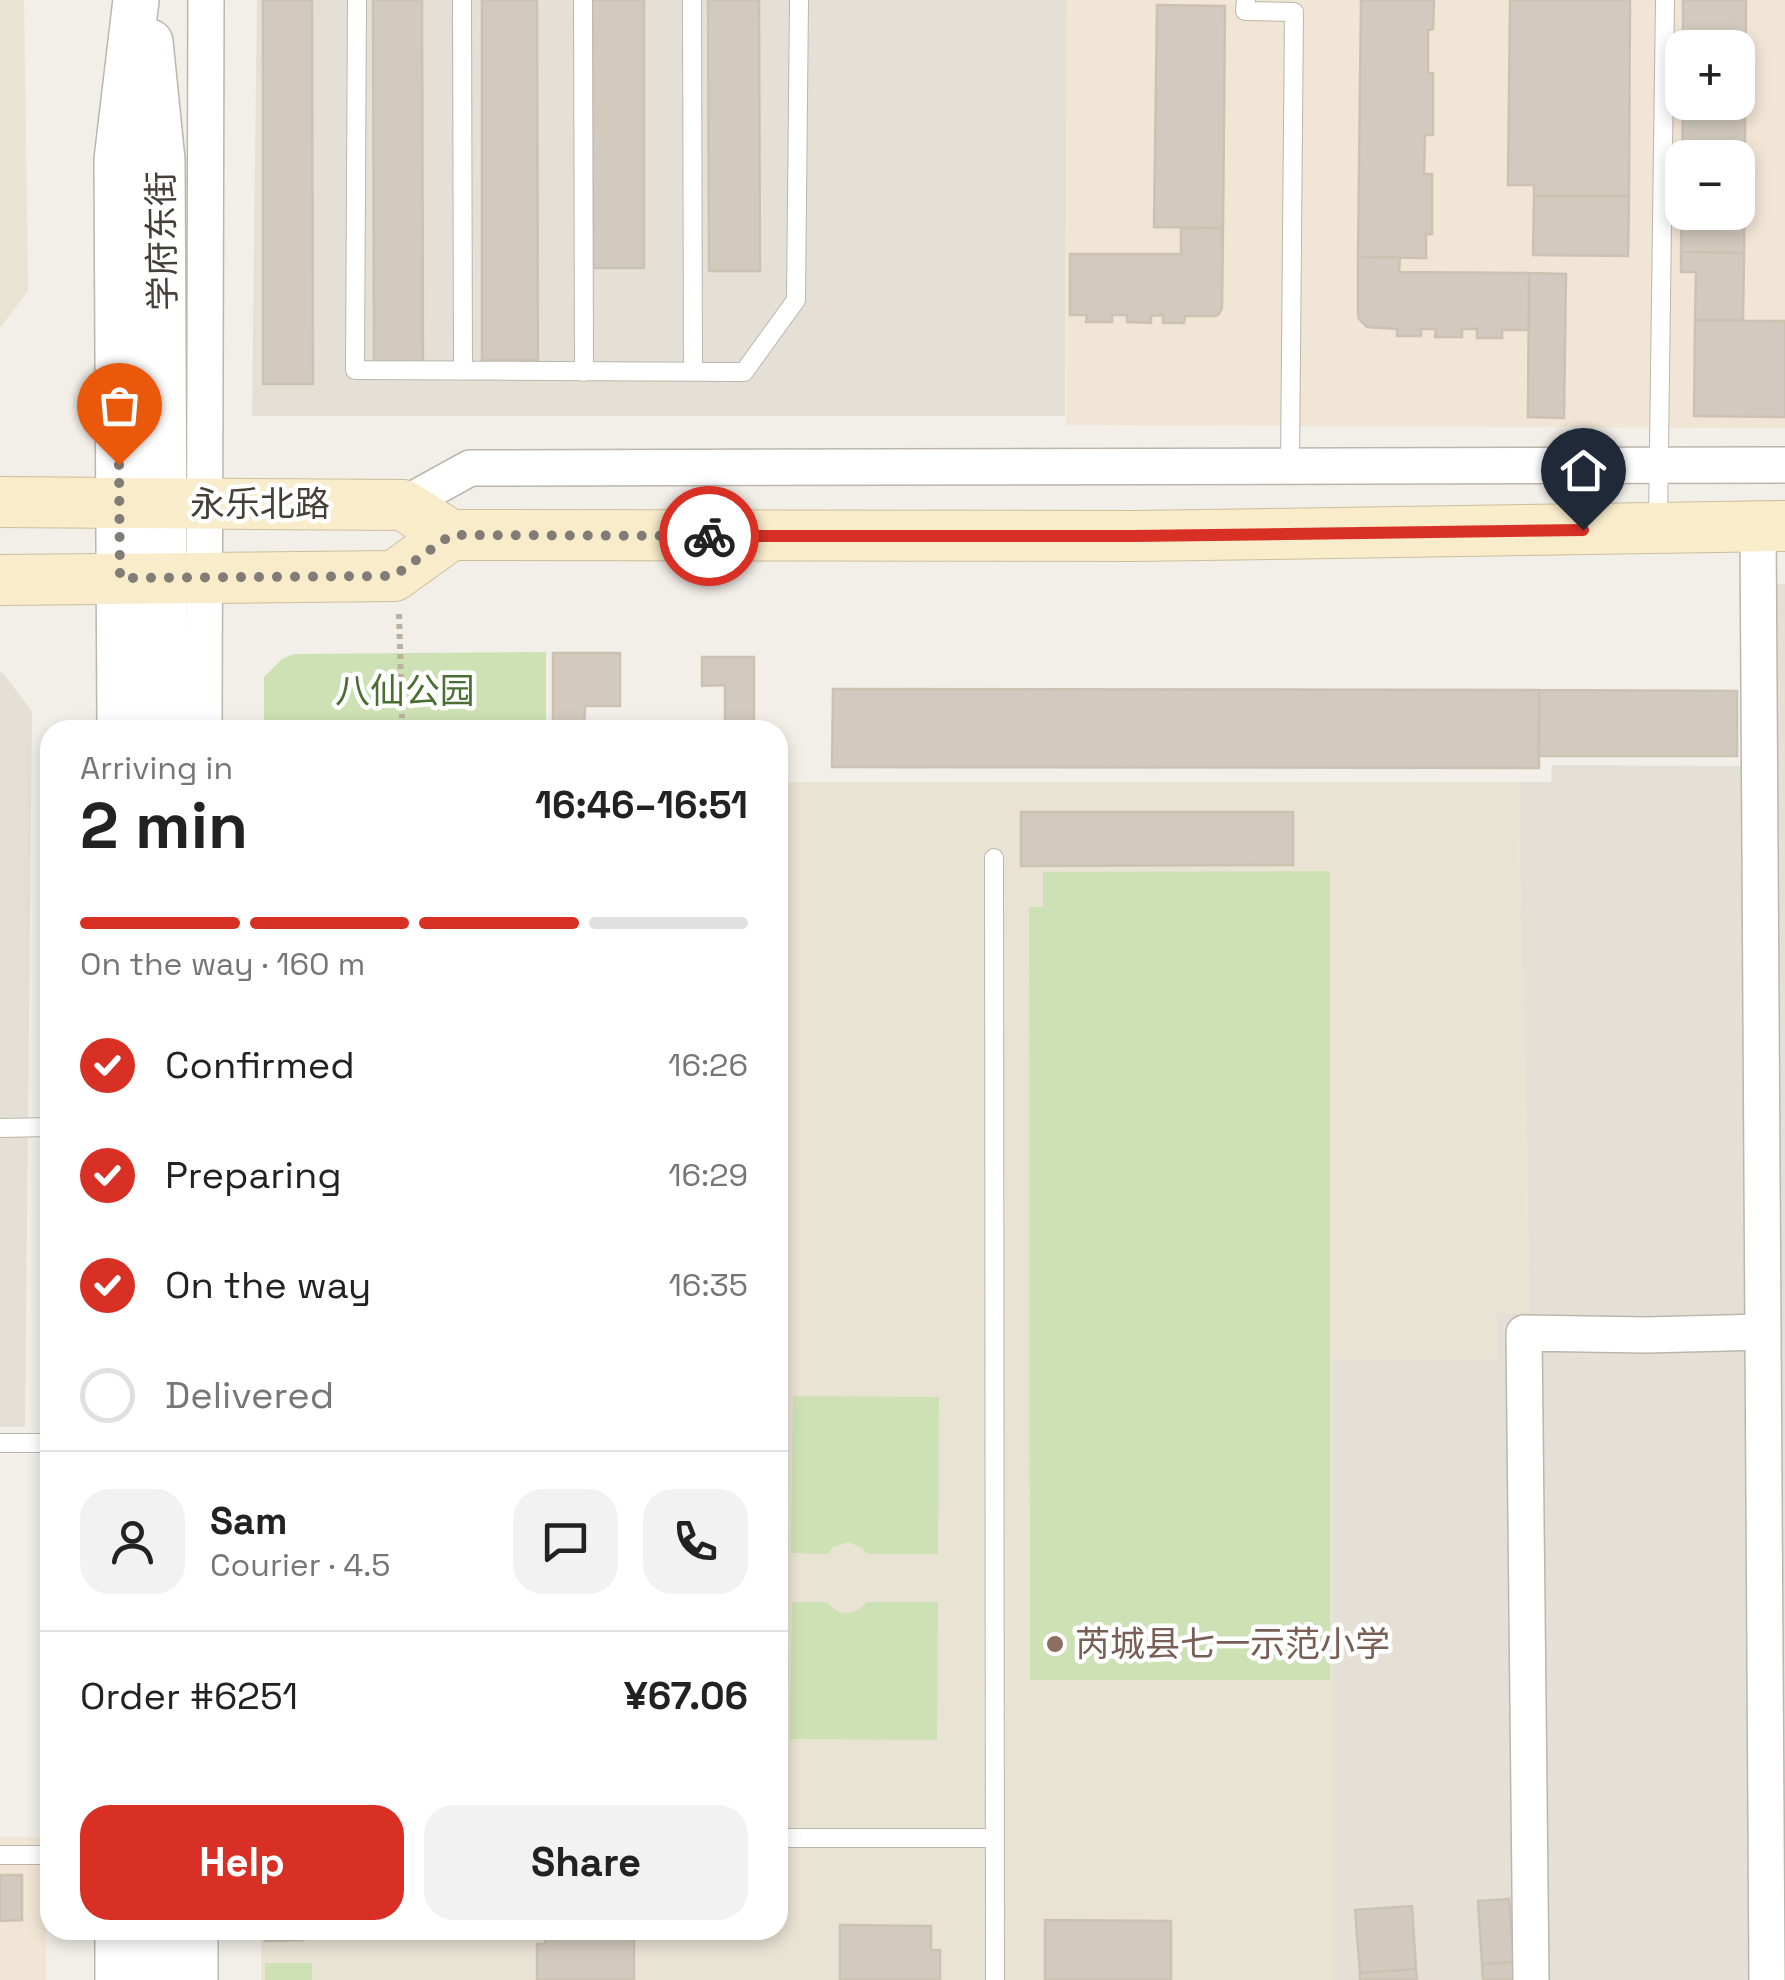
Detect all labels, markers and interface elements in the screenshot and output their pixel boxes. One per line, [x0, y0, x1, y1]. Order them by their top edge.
map controls [1665, 30, 1755, 230]
button: + [1665, 30, 1755, 120]
button: − [1665, 140, 1755, 230]
street label: 学府东街 [139, 171, 185, 311]
pin [77, 363, 162, 466]
icon: bag [92, 378, 147, 433]
pin [1541, 428, 1626, 531]
icon: home [1556, 443, 1611, 498]
street label: 永乐北路 [190, 482, 330, 526]
courier [659, 486, 759, 586]
icon: bike [682, 509, 737, 564]
park label: 八仙公园 [335, 669, 475, 713]
text: Arriving in [80, 748, 233, 788]
text: 16:46–16:51 [535, 781, 748, 829]
text: 2 min [80, 784, 248, 867]
text: On the way · 160 m [80, 944, 365, 984]
icon: check [80, 1038, 135, 1093]
text: Confirmed [165, 1041, 355, 1089]
text: 16:26 [668, 1045, 748, 1085]
icon: check [80, 1148, 135, 1203]
text: Preparing [165, 1151, 342, 1199]
text: 16:29 [668, 1155, 748, 1195]
icon: check [80, 1258, 135, 1313]
text: On the way [165, 1261, 371, 1309]
text: 16:35 [668, 1265, 748, 1305]
text: Delivered [165, 1371, 334, 1419]
button: person [80, 1489, 185, 1594]
button: chat [513, 1489, 618, 1594]
button: phone [643, 1489, 748, 1594]
text: Sam [210, 1497, 287, 1545]
text: Courier · 4.5 [210, 1545, 391, 1585]
place label: 芮城县七一示范小学 [1075, 1622, 1390, 1666]
marker: 芮城县七一示范小学 [1044, 1633, 1066, 1655]
text: Order #6251 [80, 1672, 298, 1720]
text: ¥67.06 [624, 1672, 748, 1720]
button: Help [80, 1805, 404, 1920]
button: Share [424, 1805, 748, 1920]

